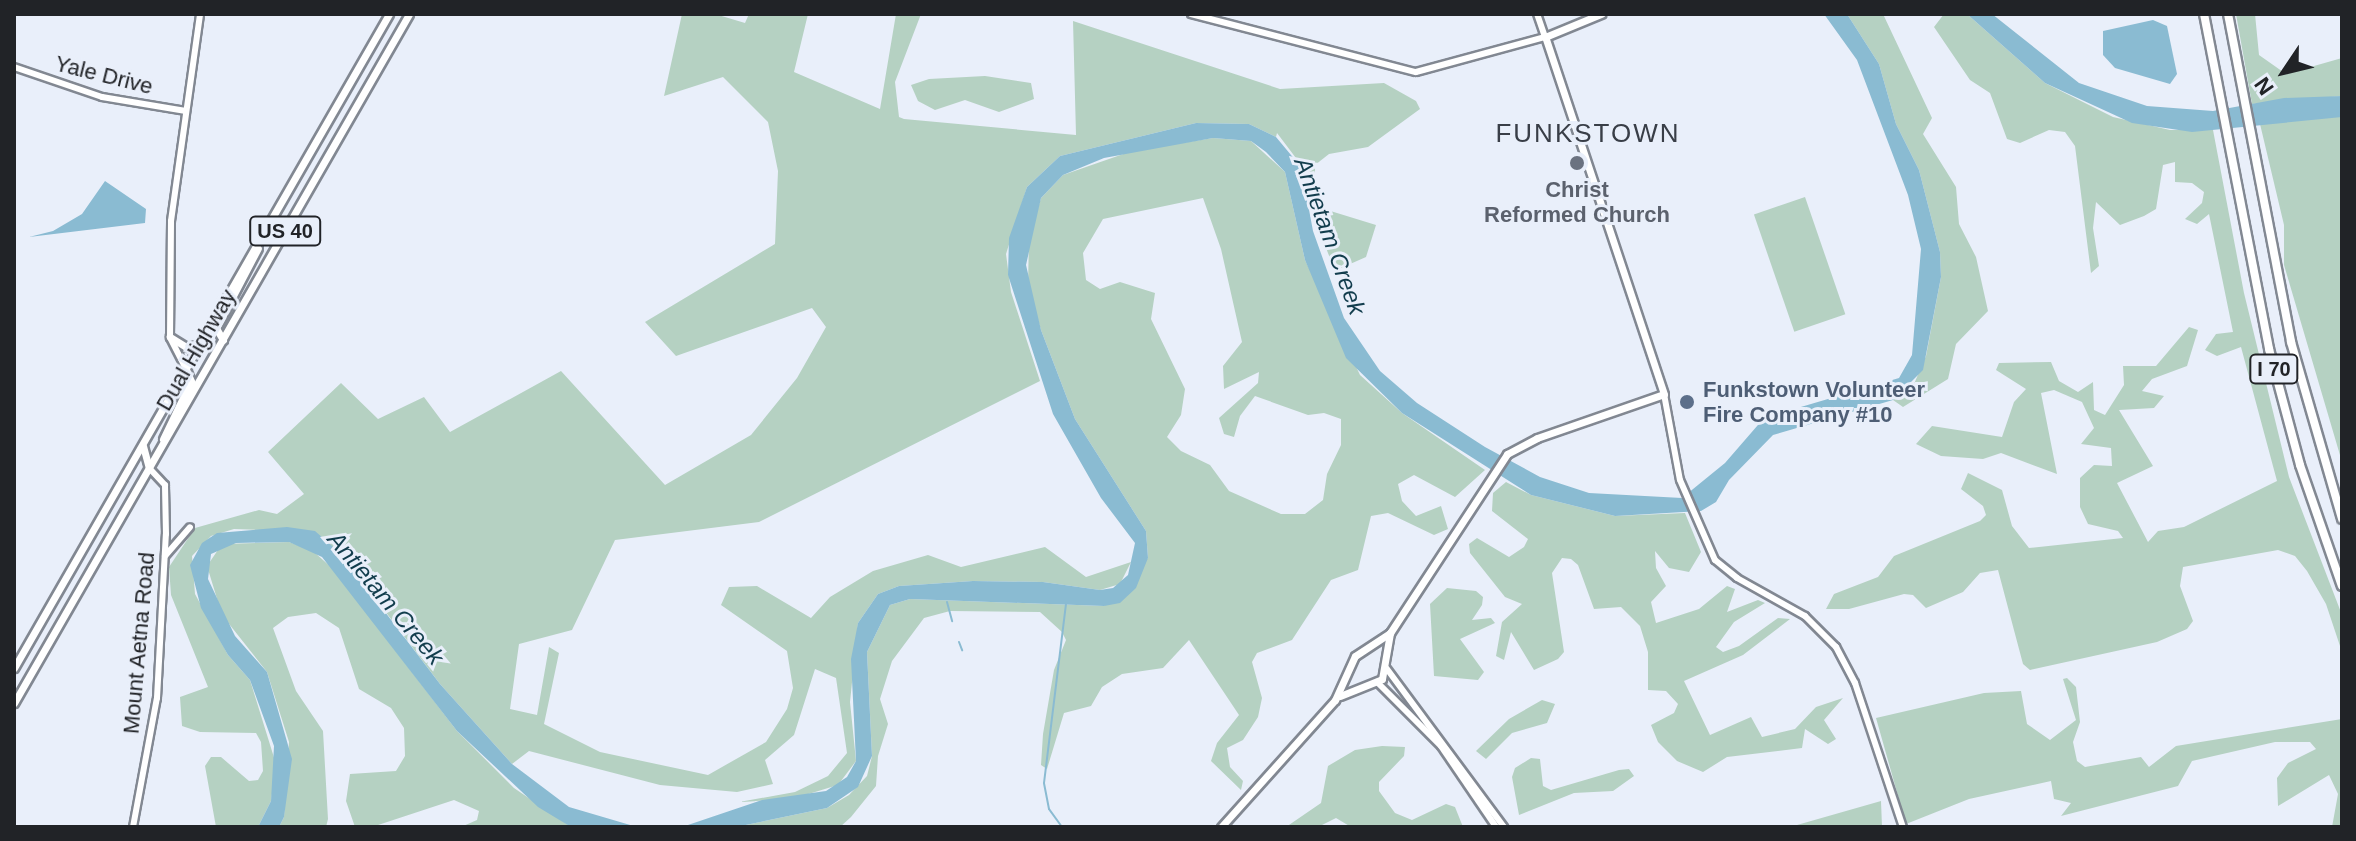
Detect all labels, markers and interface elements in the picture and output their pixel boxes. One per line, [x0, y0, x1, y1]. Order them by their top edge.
north arrow [2244, 32, 2324, 112]
street label: Yale Drive [52, 50, 156, 100]
text: N [2249, 72, 2279, 100]
district label: FUNKSTOWN [1495, 118, 1681, 150]
water label: Antietam Creek [1288, 153, 1372, 319]
marker: Christ Reformed Church [1568, 154, 1586, 172]
place label: Christ Reformed Church [1484, 176, 1670, 228]
road number: US 40 [249, 215, 321, 247]
street label: Dual Highway [151, 285, 241, 415]
road number: I 70 [2248, 353, 2300, 385]
place label: Funkstown Volunteer Fire Company #10 [1703, 376, 1925, 428]
marker: Funkstown Volunteer Fire Company #10 [1678, 393, 1696, 411]
water label: Antietam Creek [322, 525, 450, 671]
street label: Mount Aetna Road [118, 550, 160, 736]

